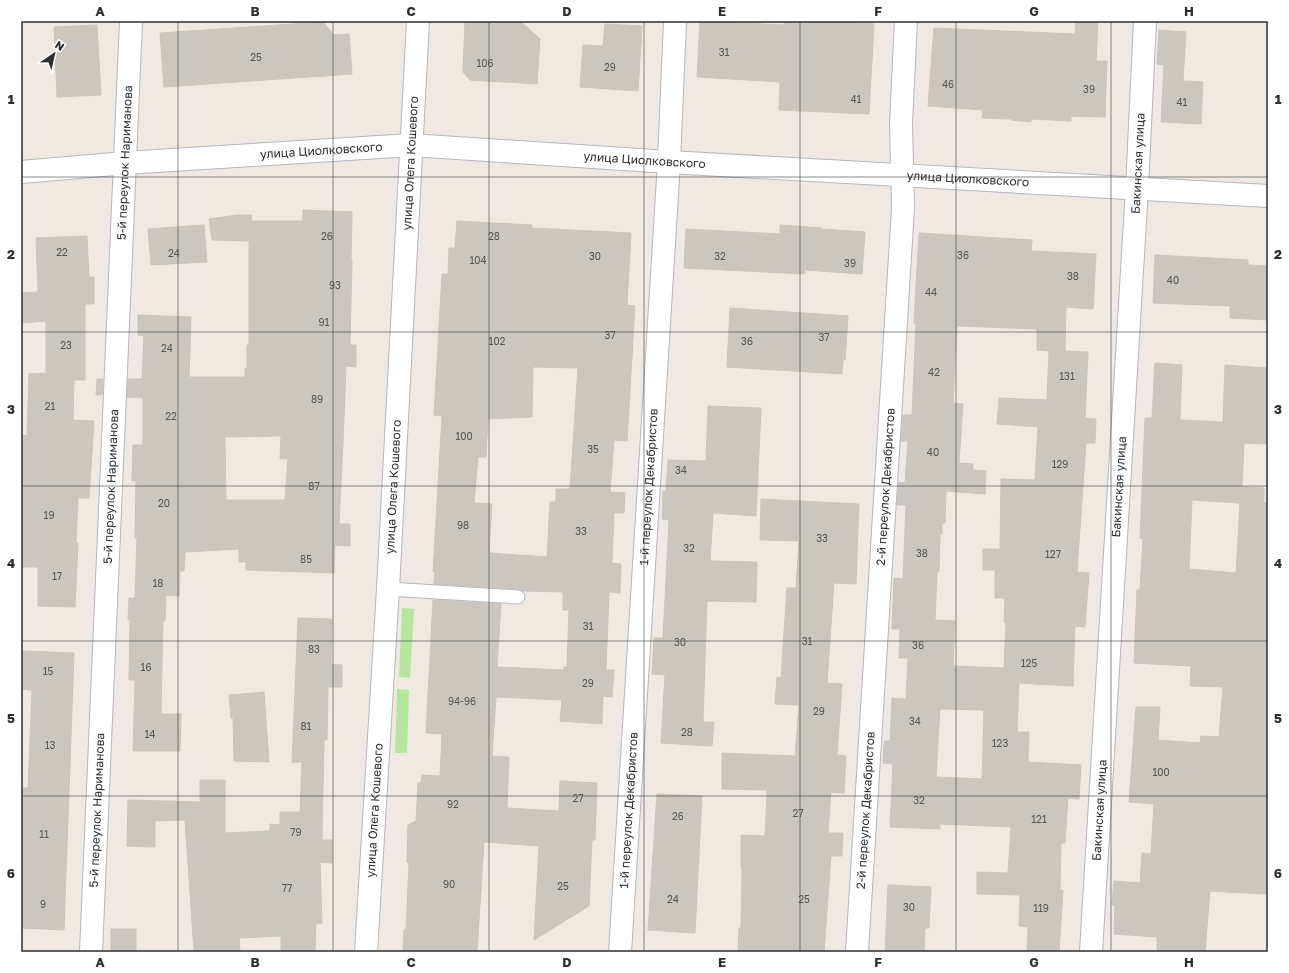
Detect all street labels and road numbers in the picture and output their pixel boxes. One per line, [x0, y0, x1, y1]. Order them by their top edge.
street label: 5-й переулок Нариманова [114, 85, 135, 240]
street label: улица Олега Кошевого [399, 96, 421, 231]
street label: Бакинская улица [1127, 112, 1148, 214]
street label: улица Циолковского [260, 139, 383, 161]
street label: улица Циолковского [583, 148, 706, 171]
street label: улица Циолковского [906, 168, 1030, 189]
street label: 2-й переулок Декабристов [873, 407, 898, 566]
street label: 1-й переулок Декабристов [636, 408, 661, 566]
street label: 5-й переулок Нариманова [100, 409, 121, 564]
street label: улица Олега Кошевого [382, 419, 404, 554]
street label: Бакинская улица [1108, 436, 1129, 538]
street label: 1-й переулок Декабристов [616, 731, 641, 889]
street label: 2-й переулок Декабристов [853, 731, 878, 890]
street label: 5-й переулок Нариманова [86, 732, 107, 888]
street label: улица Олега Кошевого [363, 743, 386, 878]
street label: Бакинская улица [1088, 759, 1110, 861]

